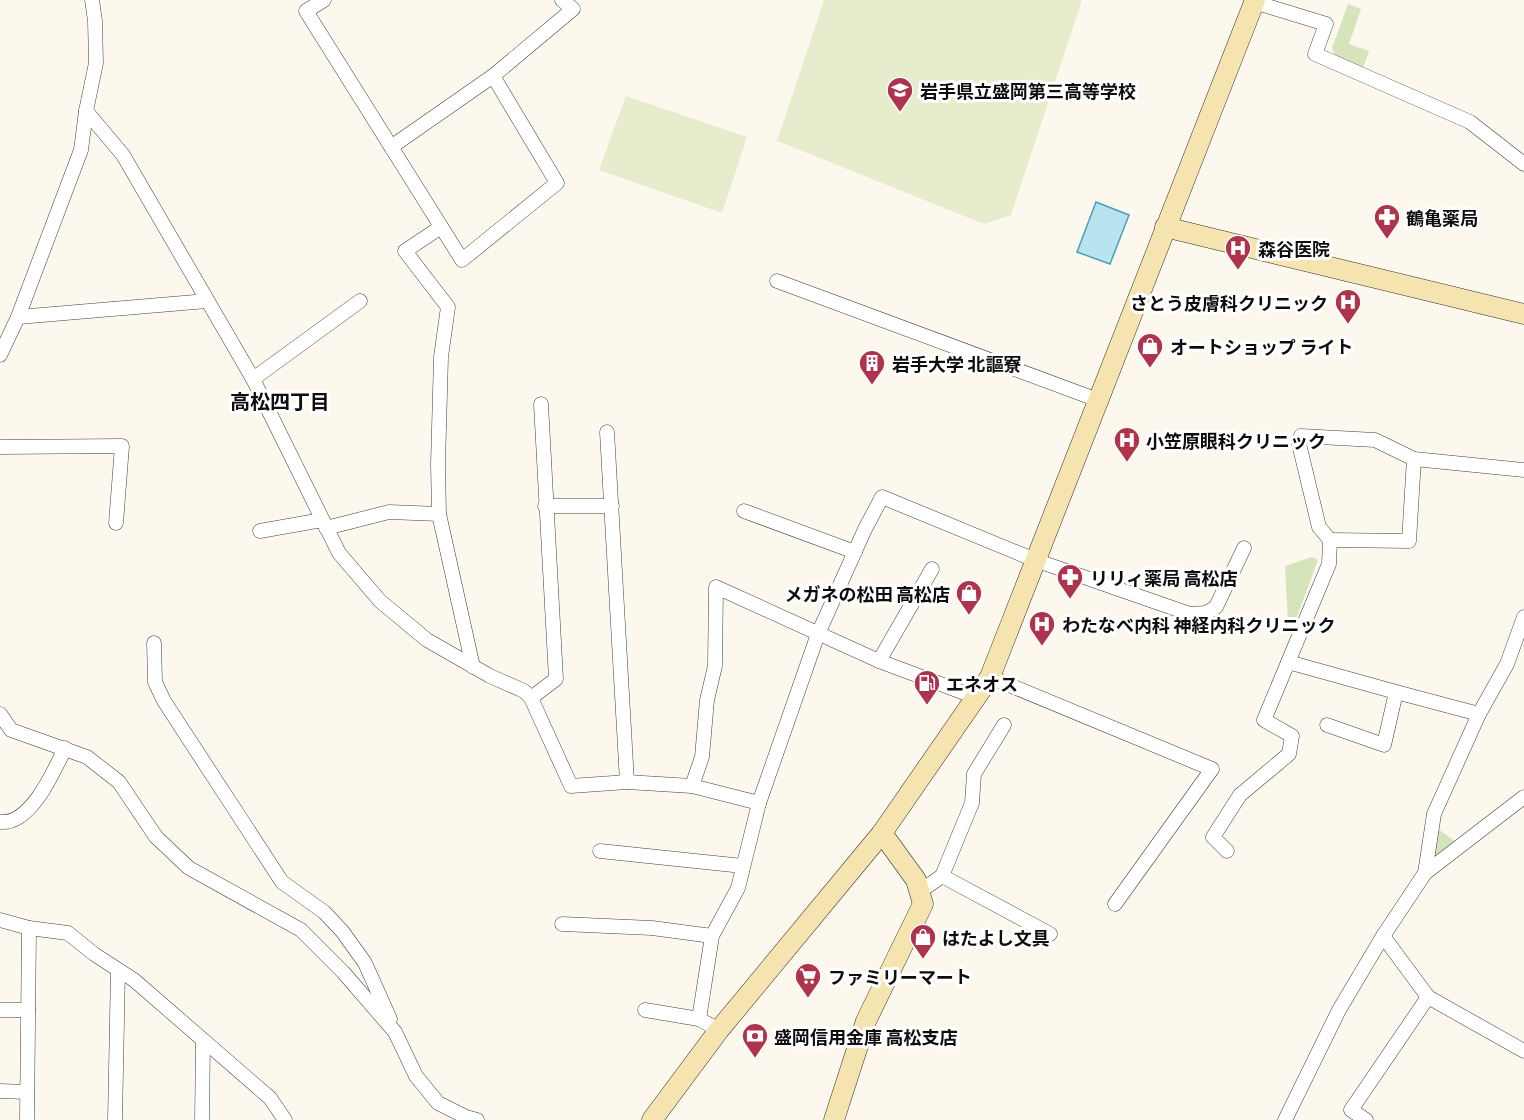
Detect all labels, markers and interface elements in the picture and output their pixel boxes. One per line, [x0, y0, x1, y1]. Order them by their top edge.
school or university icon: 岩手県立盛岡第三高等学校 [885, 75, 915, 113]
place label: 岩手県立盛岡第三高等学校 [920, 77, 1136, 104]
pharmacy icon: 鶴亀薬局 [1372, 202, 1402, 240]
place label: 鶴亀薬局 [1406, 204, 1478, 231]
hospital icon: 森谷医院 [1223, 233, 1253, 271]
place label: 森谷医院 [1258, 235, 1330, 262]
hospital icon: さとう皮膚科クリニック [1333, 287, 1363, 325]
place label: さとう皮膚科クリニック [1130, 289, 1328, 316]
shop icon: オートショップ ライト [1135, 331, 1165, 369]
place label: オートショップ ライト [1170, 333, 1354, 360]
building icon: 岩手大学 北謳寮 [857, 348, 887, 386]
place label: 岩手大学 北謳寮 [892, 350, 1022, 377]
district label: 高松四丁目 [230, 385, 330, 415]
hospital icon: 小笠原眼科クリニック [1112, 425, 1142, 463]
place label: 小笠原眼科クリニック [1146, 427, 1326, 454]
pharmacy icon: リリィ薬局 高松店 [1055, 562, 1085, 600]
place label: リリィ薬局 高松店 [1090, 564, 1238, 591]
shop icon: メガネの松田 高松店 [954, 578, 984, 616]
place label: メガネの松田 高松店 [784, 580, 950, 607]
hospital icon: わたなべ内科 神経内科クリニック [1027, 609, 1057, 647]
place label: わたなべ内科 神経内科クリニック [1062, 611, 1336, 638]
fuel station icon: エネオス [912, 668, 942, 706]
place label: エネオス [946, 670, 1018, 697]
shop icon: はたよし文具 [908, 922, 938, 960]
place label: はたよし文具 [942, 924, 1050, 951]
supermarket icon: ファミリーマート [793, 961, 823, 999]
place label: ファミリーマート [828, 963, 972, 990]
bank icon: 盛岡信用金庫 高松支店 [740, 1021, 770, 1059]
place label: 盛岡信用金庫 高松支店 [774, 1023, 958, 1050]

